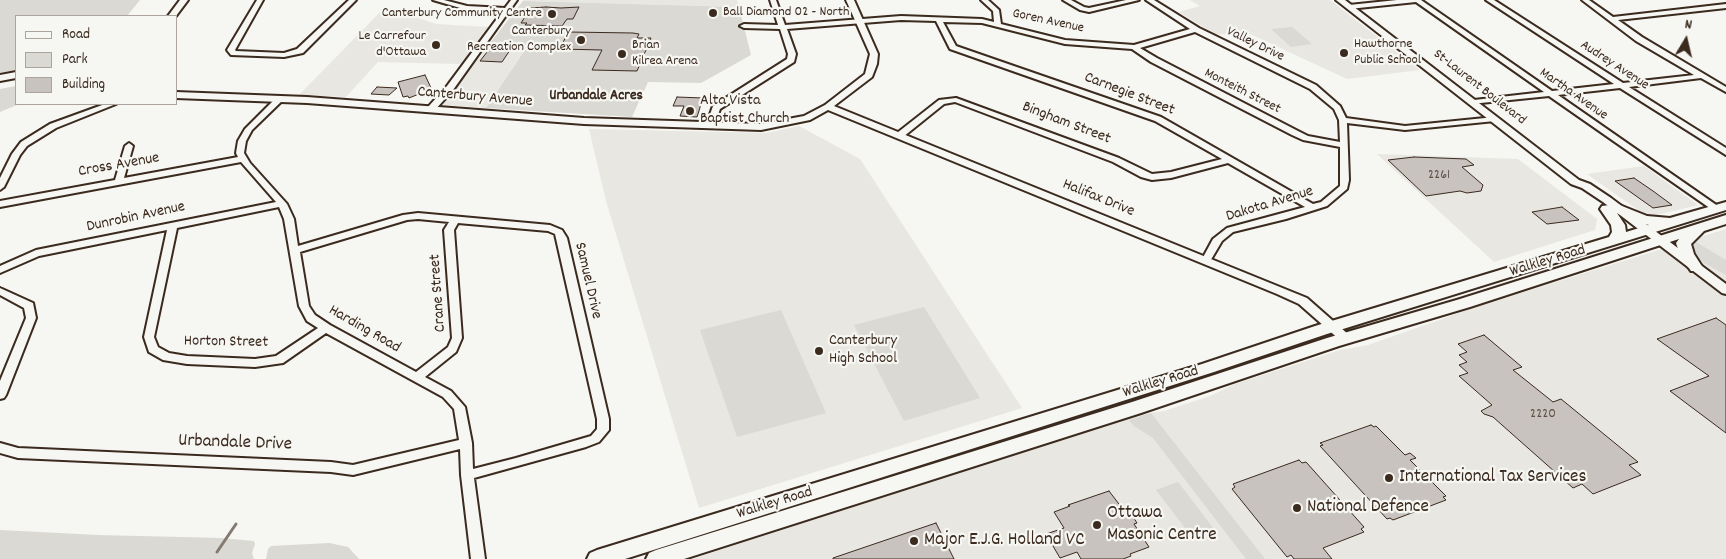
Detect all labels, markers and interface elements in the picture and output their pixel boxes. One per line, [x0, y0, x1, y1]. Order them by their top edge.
place label: Ball Diamond 02 - North [723, 5, 849, 21]
place label: Canterbury Community Centre [382, 6, 542, 22]
street label: Goren Avenue [1011, 6, 1085, 38]
marker: Ball Diamond 02 - North [707, 7, 719, 19]
marker: Canterbury Community Centre [546, 8, 558, 20]
legend [15, 15, 178, 105]
north arrow [1661, 15, 1711, 65]
text: N [1683, 15, 1693, 36]
text: Road [62, 24, 90, 46]
place label: Canterbury Recreation Complex [467, 24, 571, 56]
street label: Valley Drive [1223, 24, 1287, 66]
place label: Le Carrefour d'Ottawa [358, 29, 426, 62]
marker: Canterbury Recreation Complex [575, 34, 587, 46]
place label: Hawthorne Public School [1354, 37, 1421, 70]
place label: Brian Kilrea Arena [632, 38, 698, 70]
street label: Audrey Avenue [1576, 38, 1652, 94]
marker: Le Carrefour d'Ottawa [430, 39, 442, 51]
marker: Hawthorne Public School [1338, 47, 1350, 59]
street label: St-Laurent Boulevard [1429, 47, 1529, 129]
marker: Brian Kilrea Arena [616, 48, 628, 60]
text: Park [62, 49, 88, 71]
street label: Martha Avenue [1536, 65, 1610, 125]
street label: Monteith Street [1201, 66, 1283, 118]
street label: Carnegie Street [1081, 69, 1177, 121]
text: Building [62, 74, 105, 96]
street label: Canterbury Avenue [417, 83, 533, 113]
district label: Urbandale Acres [549, 88, 643, 106]
place label: Alta Vista Baptist Church [700, 92, 789, 130]
street label: Bingham Street [1019, 98, 1113, 150]
marker: Alta Vista Baptist Church [684, 105, 696, 117]
street label: Cross Avenue [77, 149, 161, 183]
house number: 2261 [1428, 168, 1450, 184]
street label: Halifax Drive [1059, 176, 1137, 222]
street label: Dakota Avenue [1224, 183, 1316, 227]
street label: Dunrobin Avenue [85, 198, 187, 238]
street label: Samuel Drive [569, 241, 605, 321]
street label: Walkley Road [1508, 241, 1588, 283]
street label: Crane Street [427, 253, 451, 333]
street label: Harding Road [325, 302, 403, 358]
place label: Canterbury High School [829, 332, 897, 370]
street label: Horton Street [184, 333, 268, 353]
marker: Canterbury High School [813, 345, 825, 357]
street label: Walkley Road [1121, 362, 1201, 404]
house number: 2220 [1530, 407, 1556, 423]
street label: Urbandale Drive [178, 431, 292, 457]
place label: International Tax Services [1399, 467, 1586, 489]
marker: International Tax Services [1383, 472, 1395, 484]
street label: Walkley Road [735, 483, 815, 525]
place label: National Defence [1307, 497, 1429, 519]
marker: National Defence [1291, 502, 1303, 514]
place label: Ottawa Masonic Centre [1107, 503, 1217, 547]
marker: Ottawa Masonic Centre [1091, 519, 1103, 531]
place label: Major E.J.G. Holland VC [924, 530, 1085, 552]
marker: Major E.J.G. Holland VC [908, 535, 920, 547]

